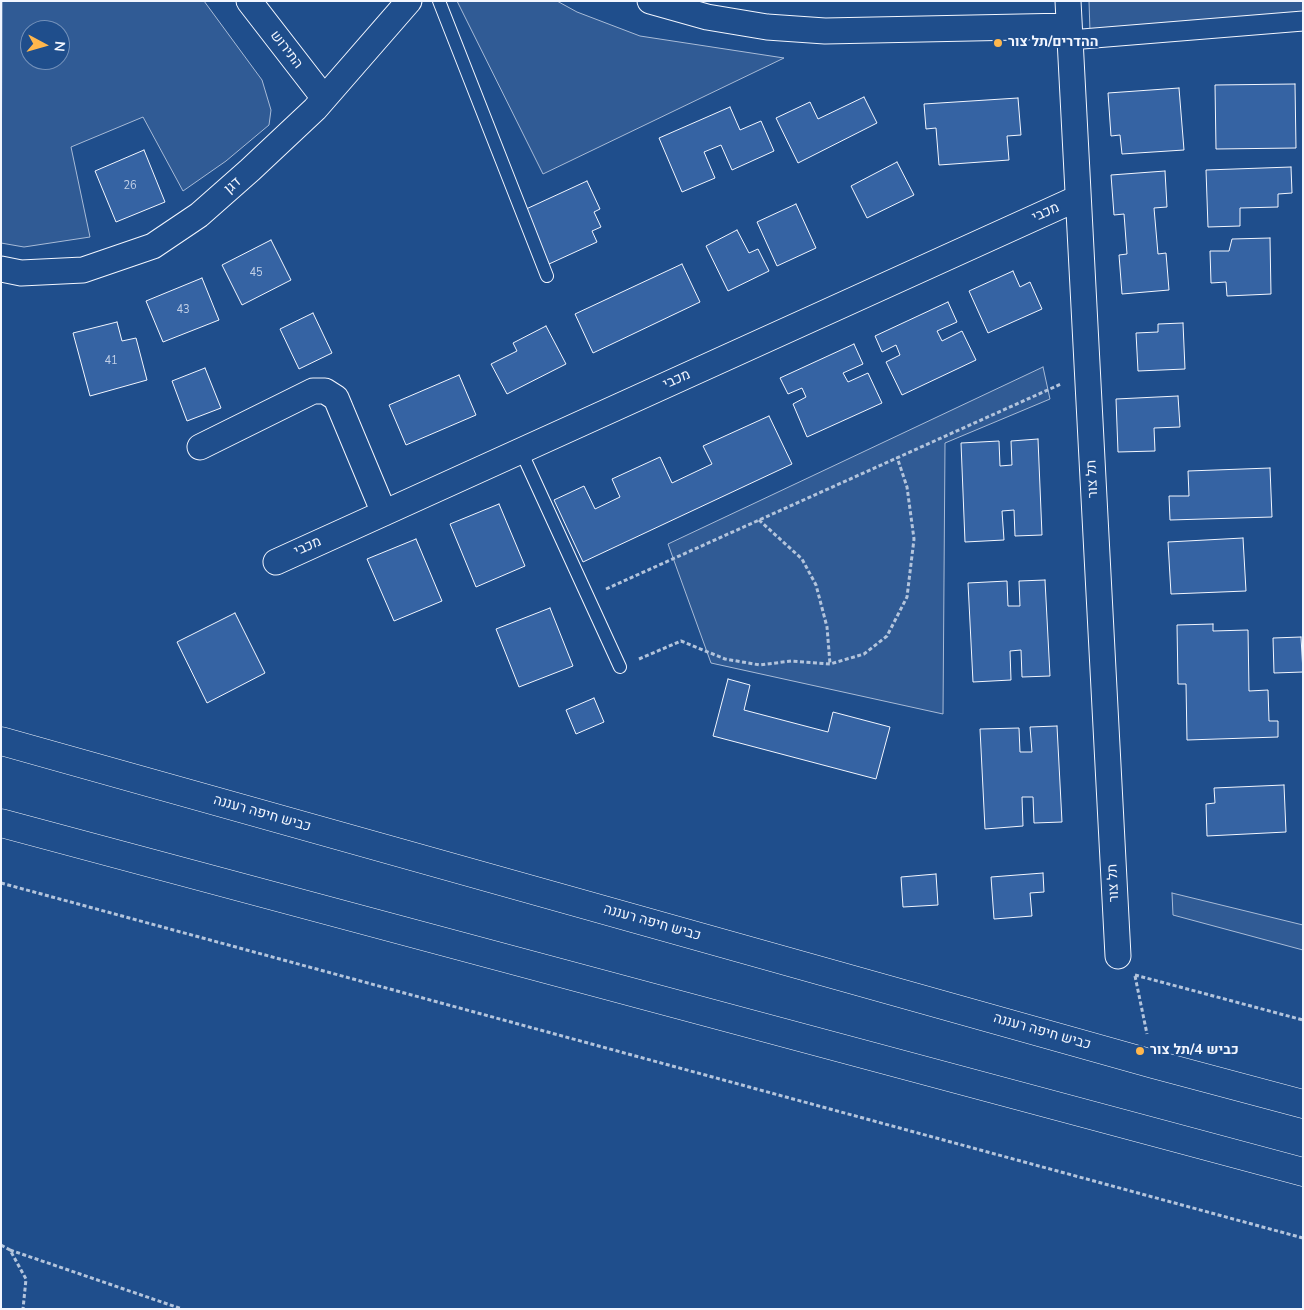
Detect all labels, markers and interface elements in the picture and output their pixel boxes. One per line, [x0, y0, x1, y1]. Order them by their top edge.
north arrow [20, 20, 70, 70]
street label: התירוש [266, 28, 306, 72]
place label: ההדרים/תל צור [1008, 35, 1099, 51]
marker: ההדרים/תל צור [992, 37, 1004, 49]
text: N [49, 40, 69, 53]
street label: דגן [221, 174, 245, 198]
house number: 26 [123, 179, 137, 193]
street label: מכבי [1030, 200, 1062, 226]
house number: 45 [249, 266, 263, 280]
house number: 43 [176, 303, 190, 317]
house number: 41 [104, 354, 118, 368]
street label: מכבי [661, 367, 693, 393]
street label: תל צור [1084, 459, 1102, 499]
street label: מכבי [292, 534, 324, 560]
street label: כביש חיפה רעננה [211, 792, 313, 836]
street label: תל צור [1105, 863, 1123, 903]
street label: כביש חיפה רעננה [601, 901, 703, 945]
street label: כביש חיפה רעננה [991, 1010, 1093, 1054]
place label: כביש 4/תל צור [1150, 1043, 1239, 1059]
marker: כביש 4/תל צור [1134, 1045, 1146, 1057]

